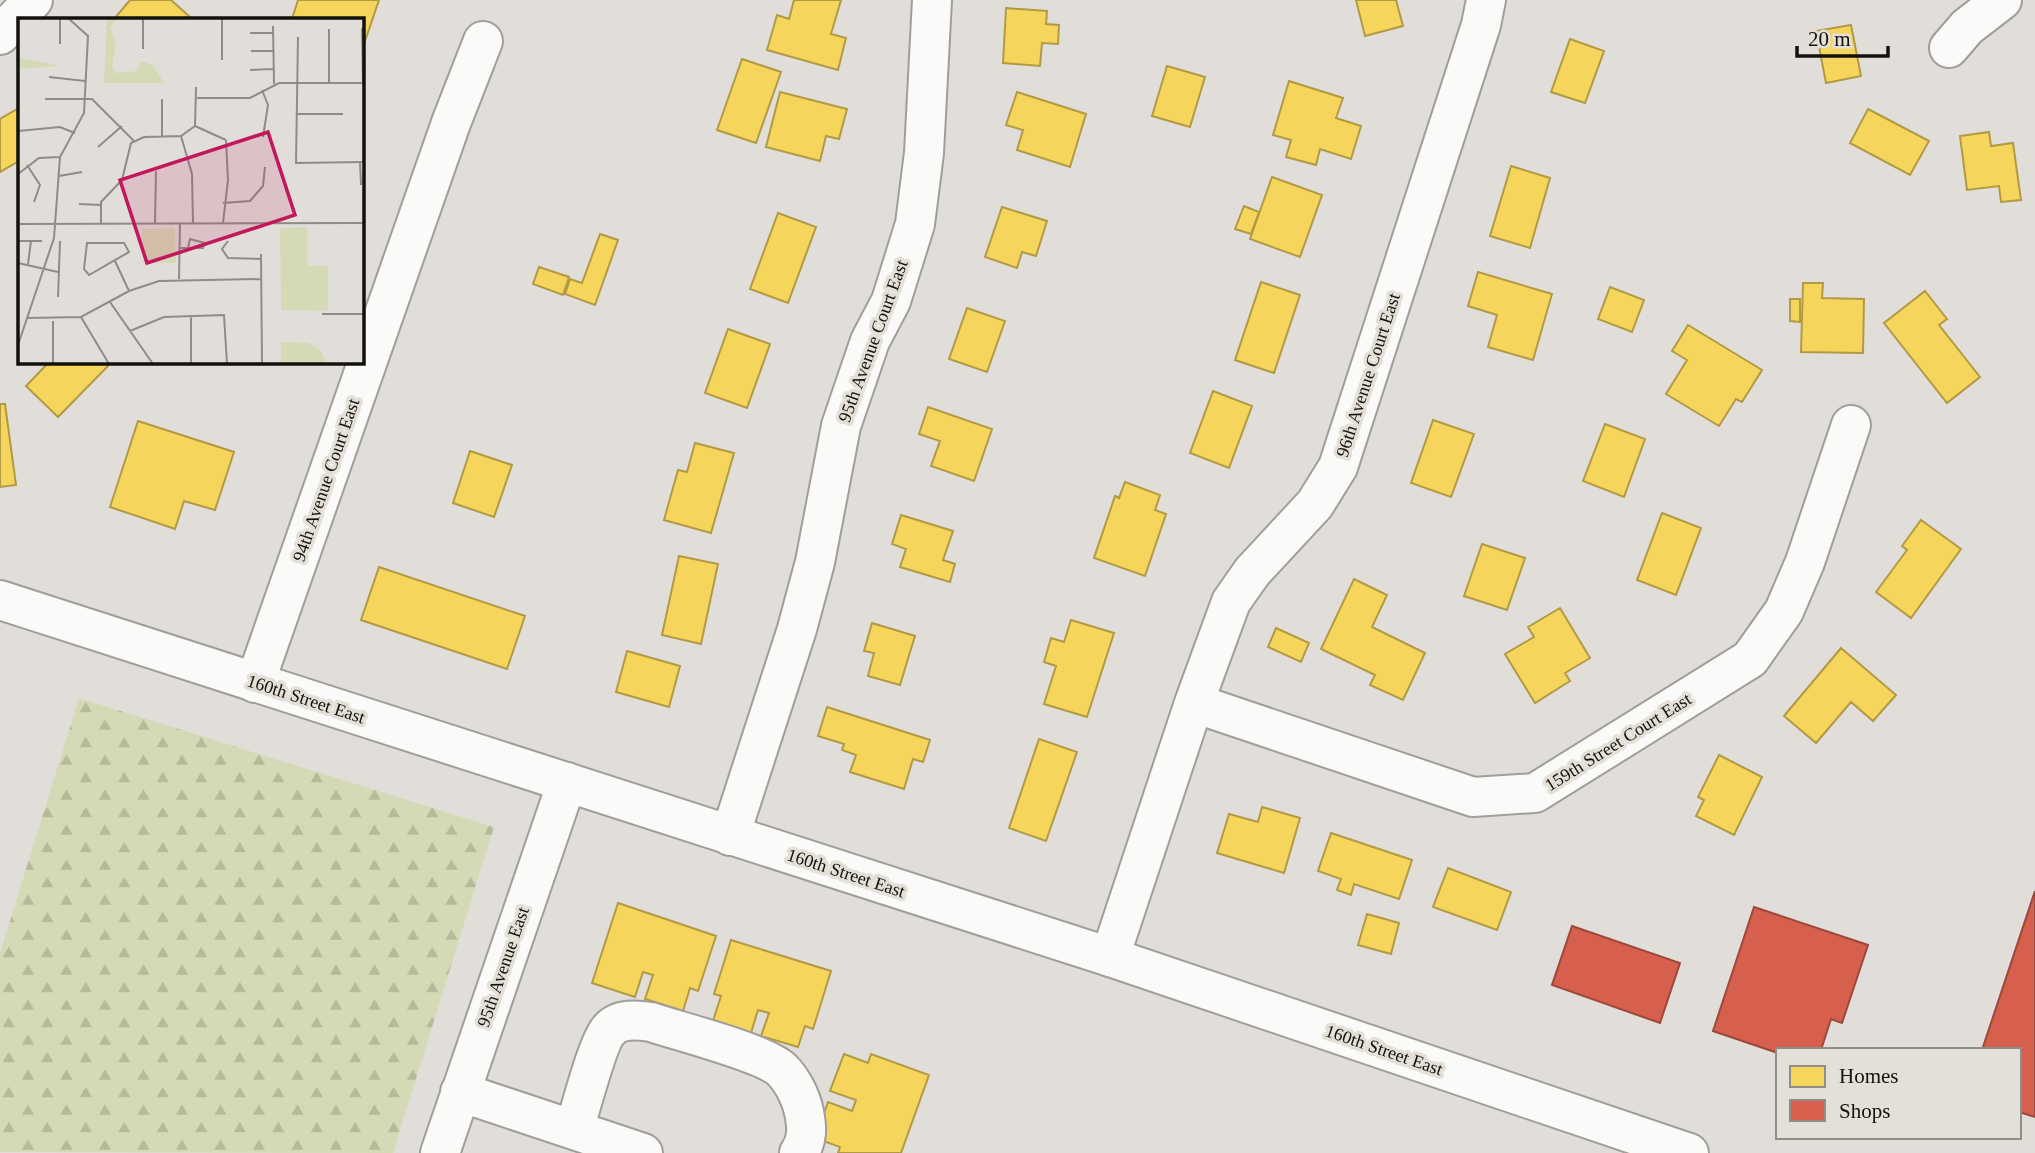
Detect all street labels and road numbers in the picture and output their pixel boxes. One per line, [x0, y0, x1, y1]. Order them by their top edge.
street label: 95th Avenue Court East [834, 257, 912, 425]
street label: 96th Avenue Court East [1332, 291, 1404, 459]
street label: 94th Avenue Court East [289, 396, 363, 564]
street label: 160th Street East [244, 670, 368, 728]
street label: 159th Street Court East [1541, 689, 1695, 795]
street label: 160th Street East [784, 844, 908, 902]
street label: 95th Avenue East [473, 904, 533, 1030]
street label: 160th Street East [1323, 1021, 1445, 1079]

